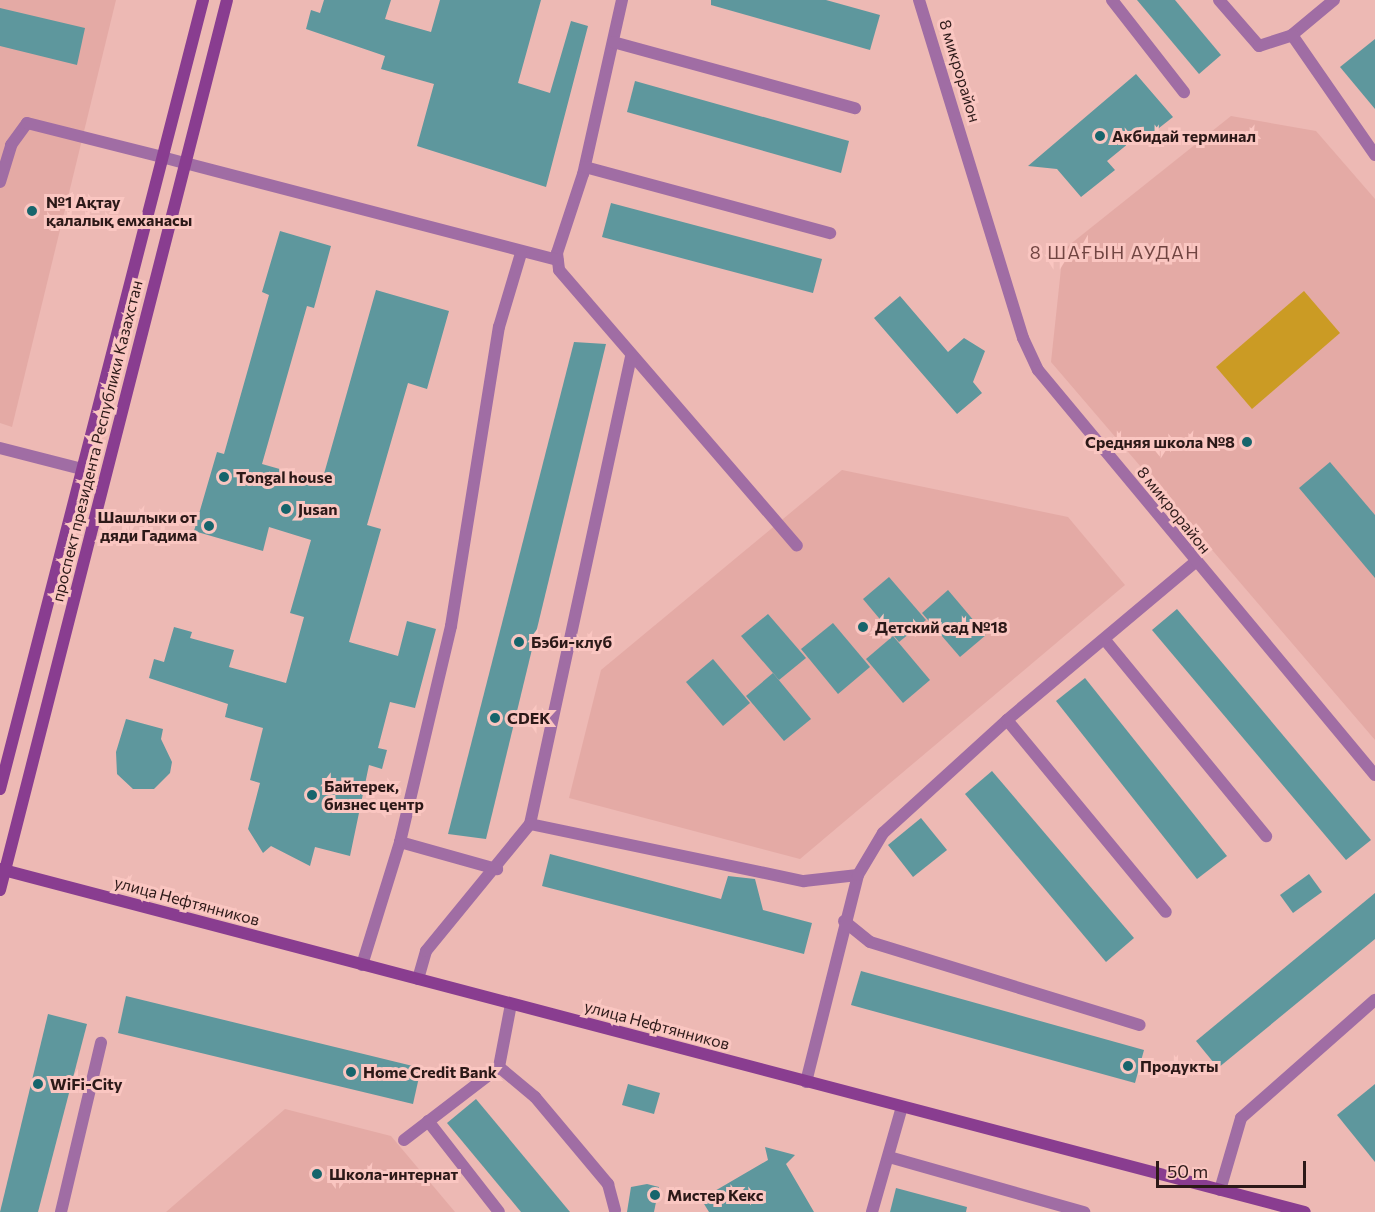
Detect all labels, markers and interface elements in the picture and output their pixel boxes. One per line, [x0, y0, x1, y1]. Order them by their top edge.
street label: 8 микрорайон [935, 17, 985, 125]
place label: Акбидай терминал [1112, 126, 1256, 146]
marker: Акбидай терминал [1093, 129, 1107, 143]
place label: №1 Ақтау қалалық емханасы [46, 192, 192, 230]
marker: №1 Ақтау қалалық емханасы [23, 202, 41, 220]
district label: 8 ШАҒЫН АУДАН [1030, 241, 1200, 263]
street label: проспект президента Республики Казахстан [48, 278, 146, 604]
place label: Средняя школа №8 [1085, 432, 1235, 452]
marker: Средняя школа №8 [1240, 435, 1254, 449]
street label: 8 микрорайон [1133, 463, 1215, 557]
place label: Tongal house [236, 467, 332, 487]
marker: Tongal house [217, 470, 231, 484]
place label: Jusan [298, 499, 337, 519]
marker: Jusan [279, 502, 293, 516]
place label: Шашлыки от дяди Гадима [97, 507, 197, 545]
marker: Шашлыки от дяди Гадима [202, 519, 216, 533]
place label: Детский сад №18 [875, 617, 1008, 637]
marker: Детский сад №18 [856, 620, 870, 634]
place label: Бэби-клуб [531, 632, 612, 652]
marker: Бэби-клуб [512, 635, 526, 649]
place label: CDEK [507, 708, 550, 728]
marker: CDEK [488, 711, 502, 725]
place label: Байтерек, бизнес центр [324, 776, 424, 814]
marker: Байтерек, бизнес центр [305, 788, 319, 802]
street label: улица Нефтянников [112, 872, 262, 930]
street label: улица Нефтянников [582, 996, 732, 1054]
place label: Продукты [1140, 1056, 1219, 1076]
marker: Продукты [1121, 1059, 1135, 1073]
place label: Home Credit Bank [363, 1062, 497, 1082]
marker: Home Credit Bank [344, 1065, 358, 1079]
place label: WiFi-City [50, 1074, 123, 1094]
marker: WiFi-City [31, 1077, 45, 1091]
scale bar [1159, 1149, 1309, 1187]
text: 50 m [1167, 1160, 1208, 1182]
place label: Школа-интернат [329, 1164, 458, 1184]
marker: Школа-интернат [310, 1167, 324, 1181]
place label: Мистер Кекс [667, 1185, 763, 1205]
marker: Мистер Кекс [648, 1188, 662, 1202]

